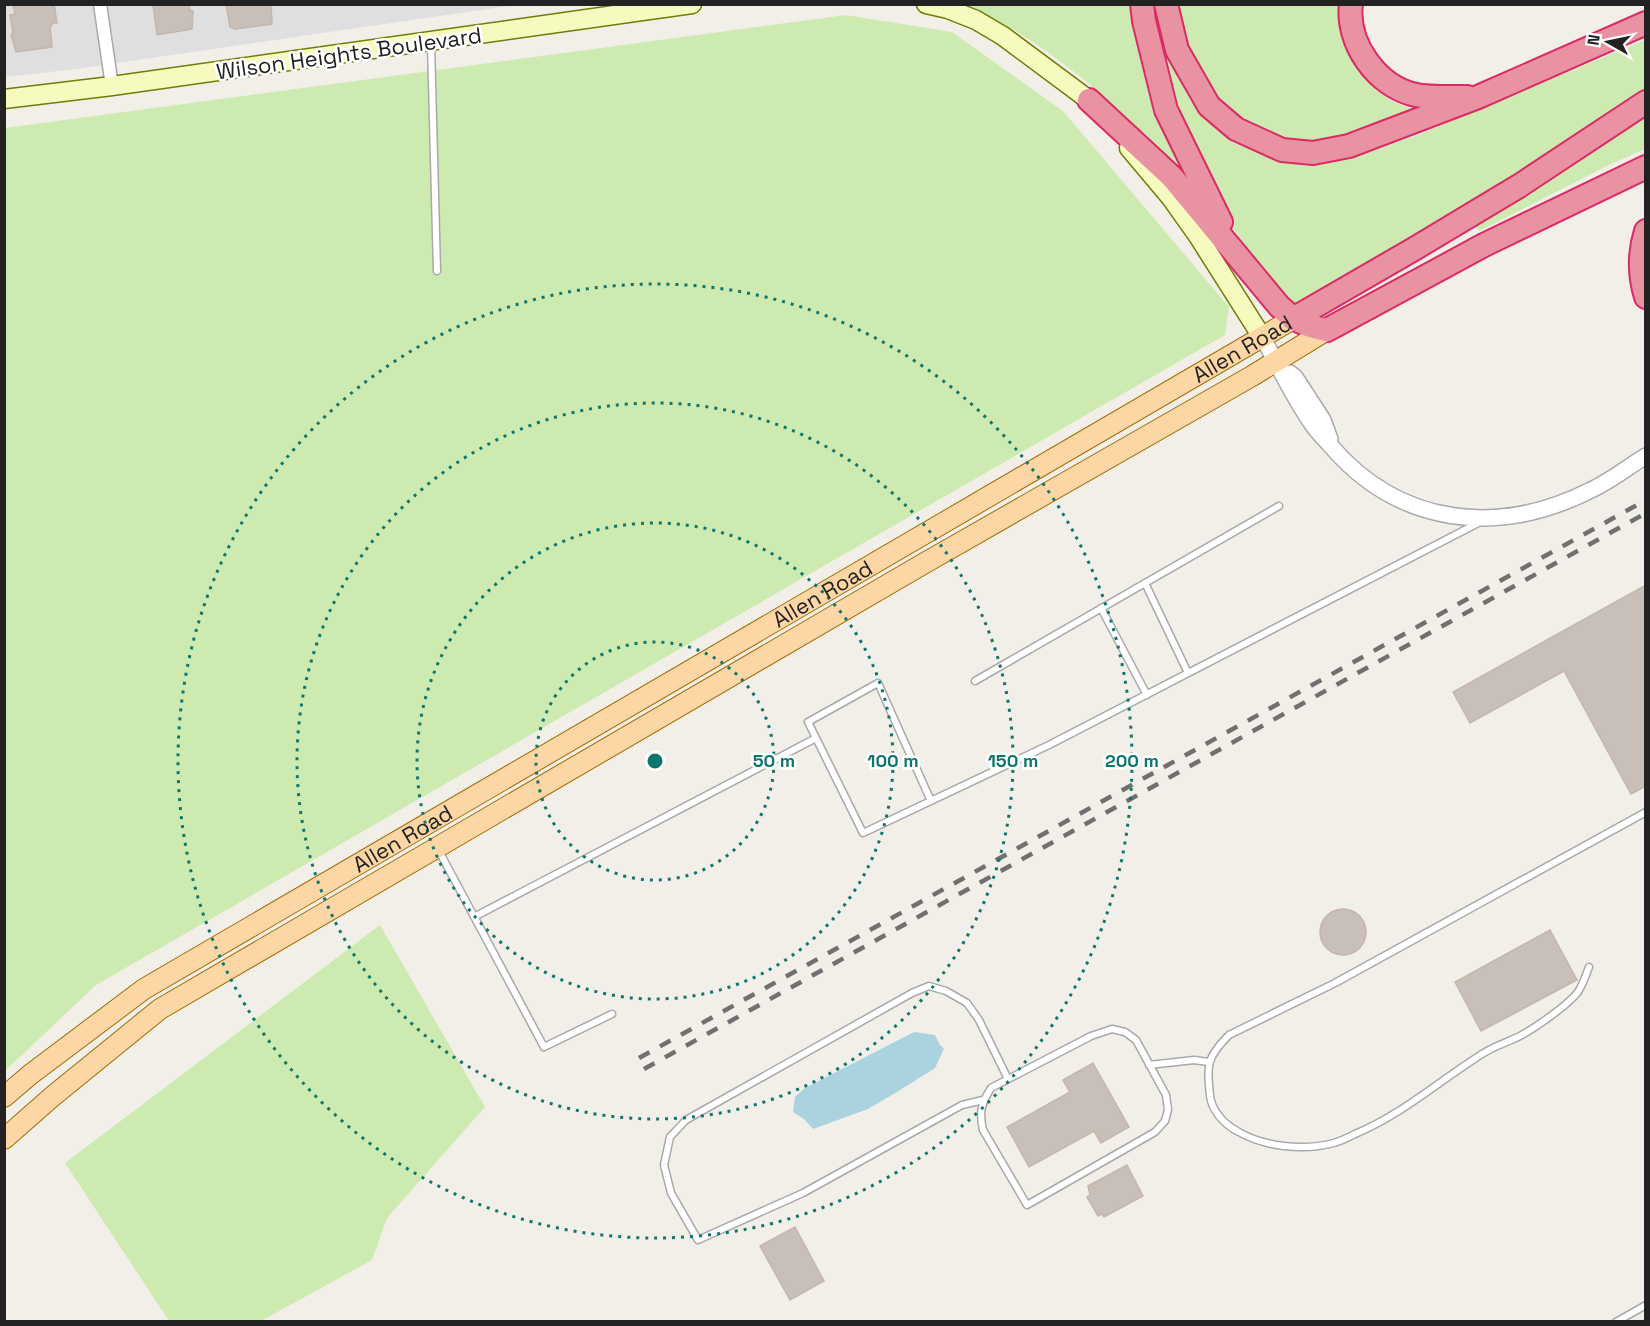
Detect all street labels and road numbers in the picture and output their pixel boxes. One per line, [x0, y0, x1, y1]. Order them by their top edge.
street label: Wilson Heights Boulevard [215, 21, 483, 85]
street label: Allen Road [1187, 309, 1297, 389]
street label: Allen Road [767, 553, 877, 634]
street label: Allen Road [347, 798, 457, 878]

